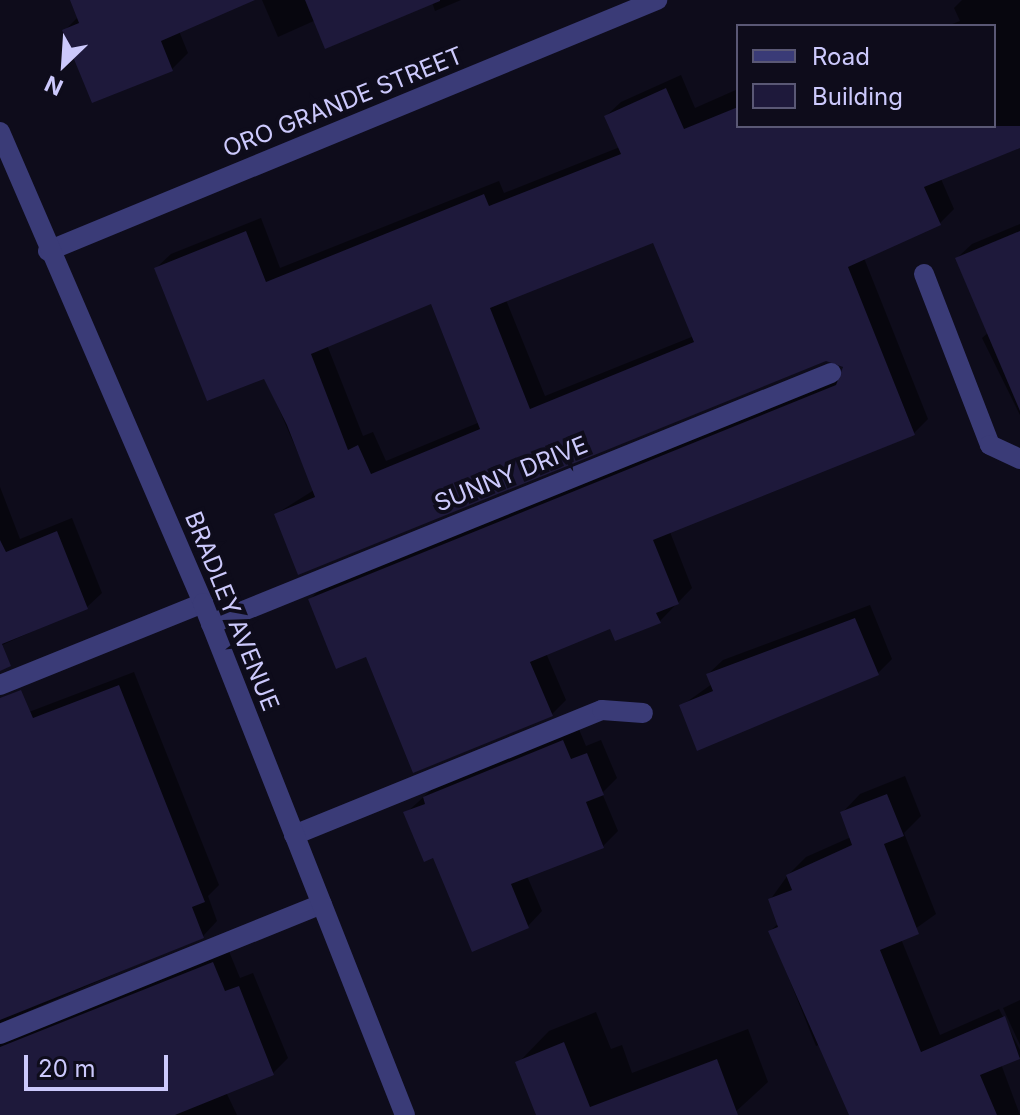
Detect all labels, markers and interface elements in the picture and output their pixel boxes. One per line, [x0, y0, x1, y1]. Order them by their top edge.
north arrow [24, 24, 104, 104]
legend [736, 24, 996, 128]
street label: ORO GRANDE STREET [219, 41, 467, 163]
text: Road [812, 42, 870, 71]
text: N [41, 70, 67, 101]
text: Building [812, 82, 903, 111]
street label: SUNNY DRIVE [430, 430, 592, 518]
street label: BRADLEY AVENUE [179, 507, 285, 715]
scale bar [28, 1039, 172, 1089]
text: 20 m [38, 1054, 96, 1083]

